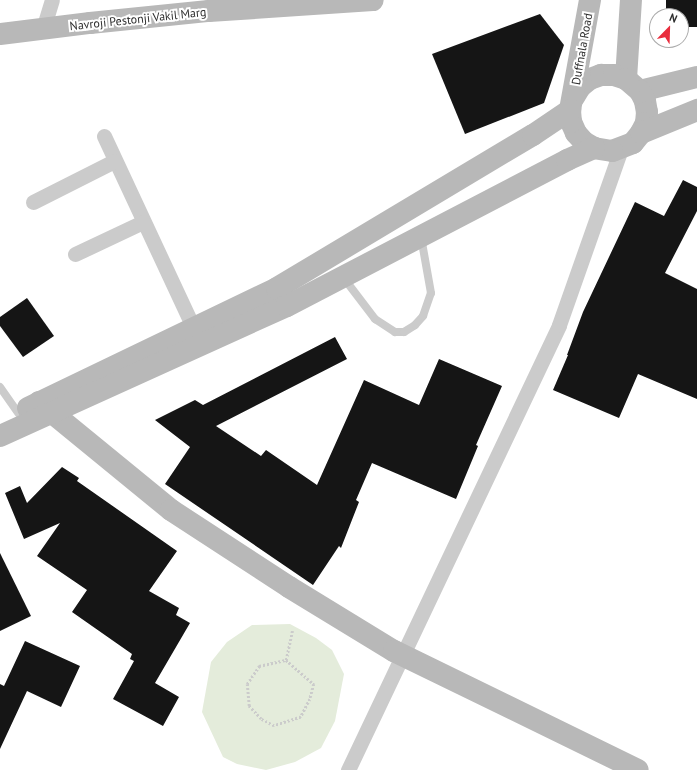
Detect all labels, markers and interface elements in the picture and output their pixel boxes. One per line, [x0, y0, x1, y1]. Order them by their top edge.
street label: Navroji Pestonji Vakil Marg [69, 5, 207, 33]
north arrow [649, 8, 689, 48]
text: N [667, 10, 679, 26]
street label: Duffnala Road [569, 12, 595, 86]

